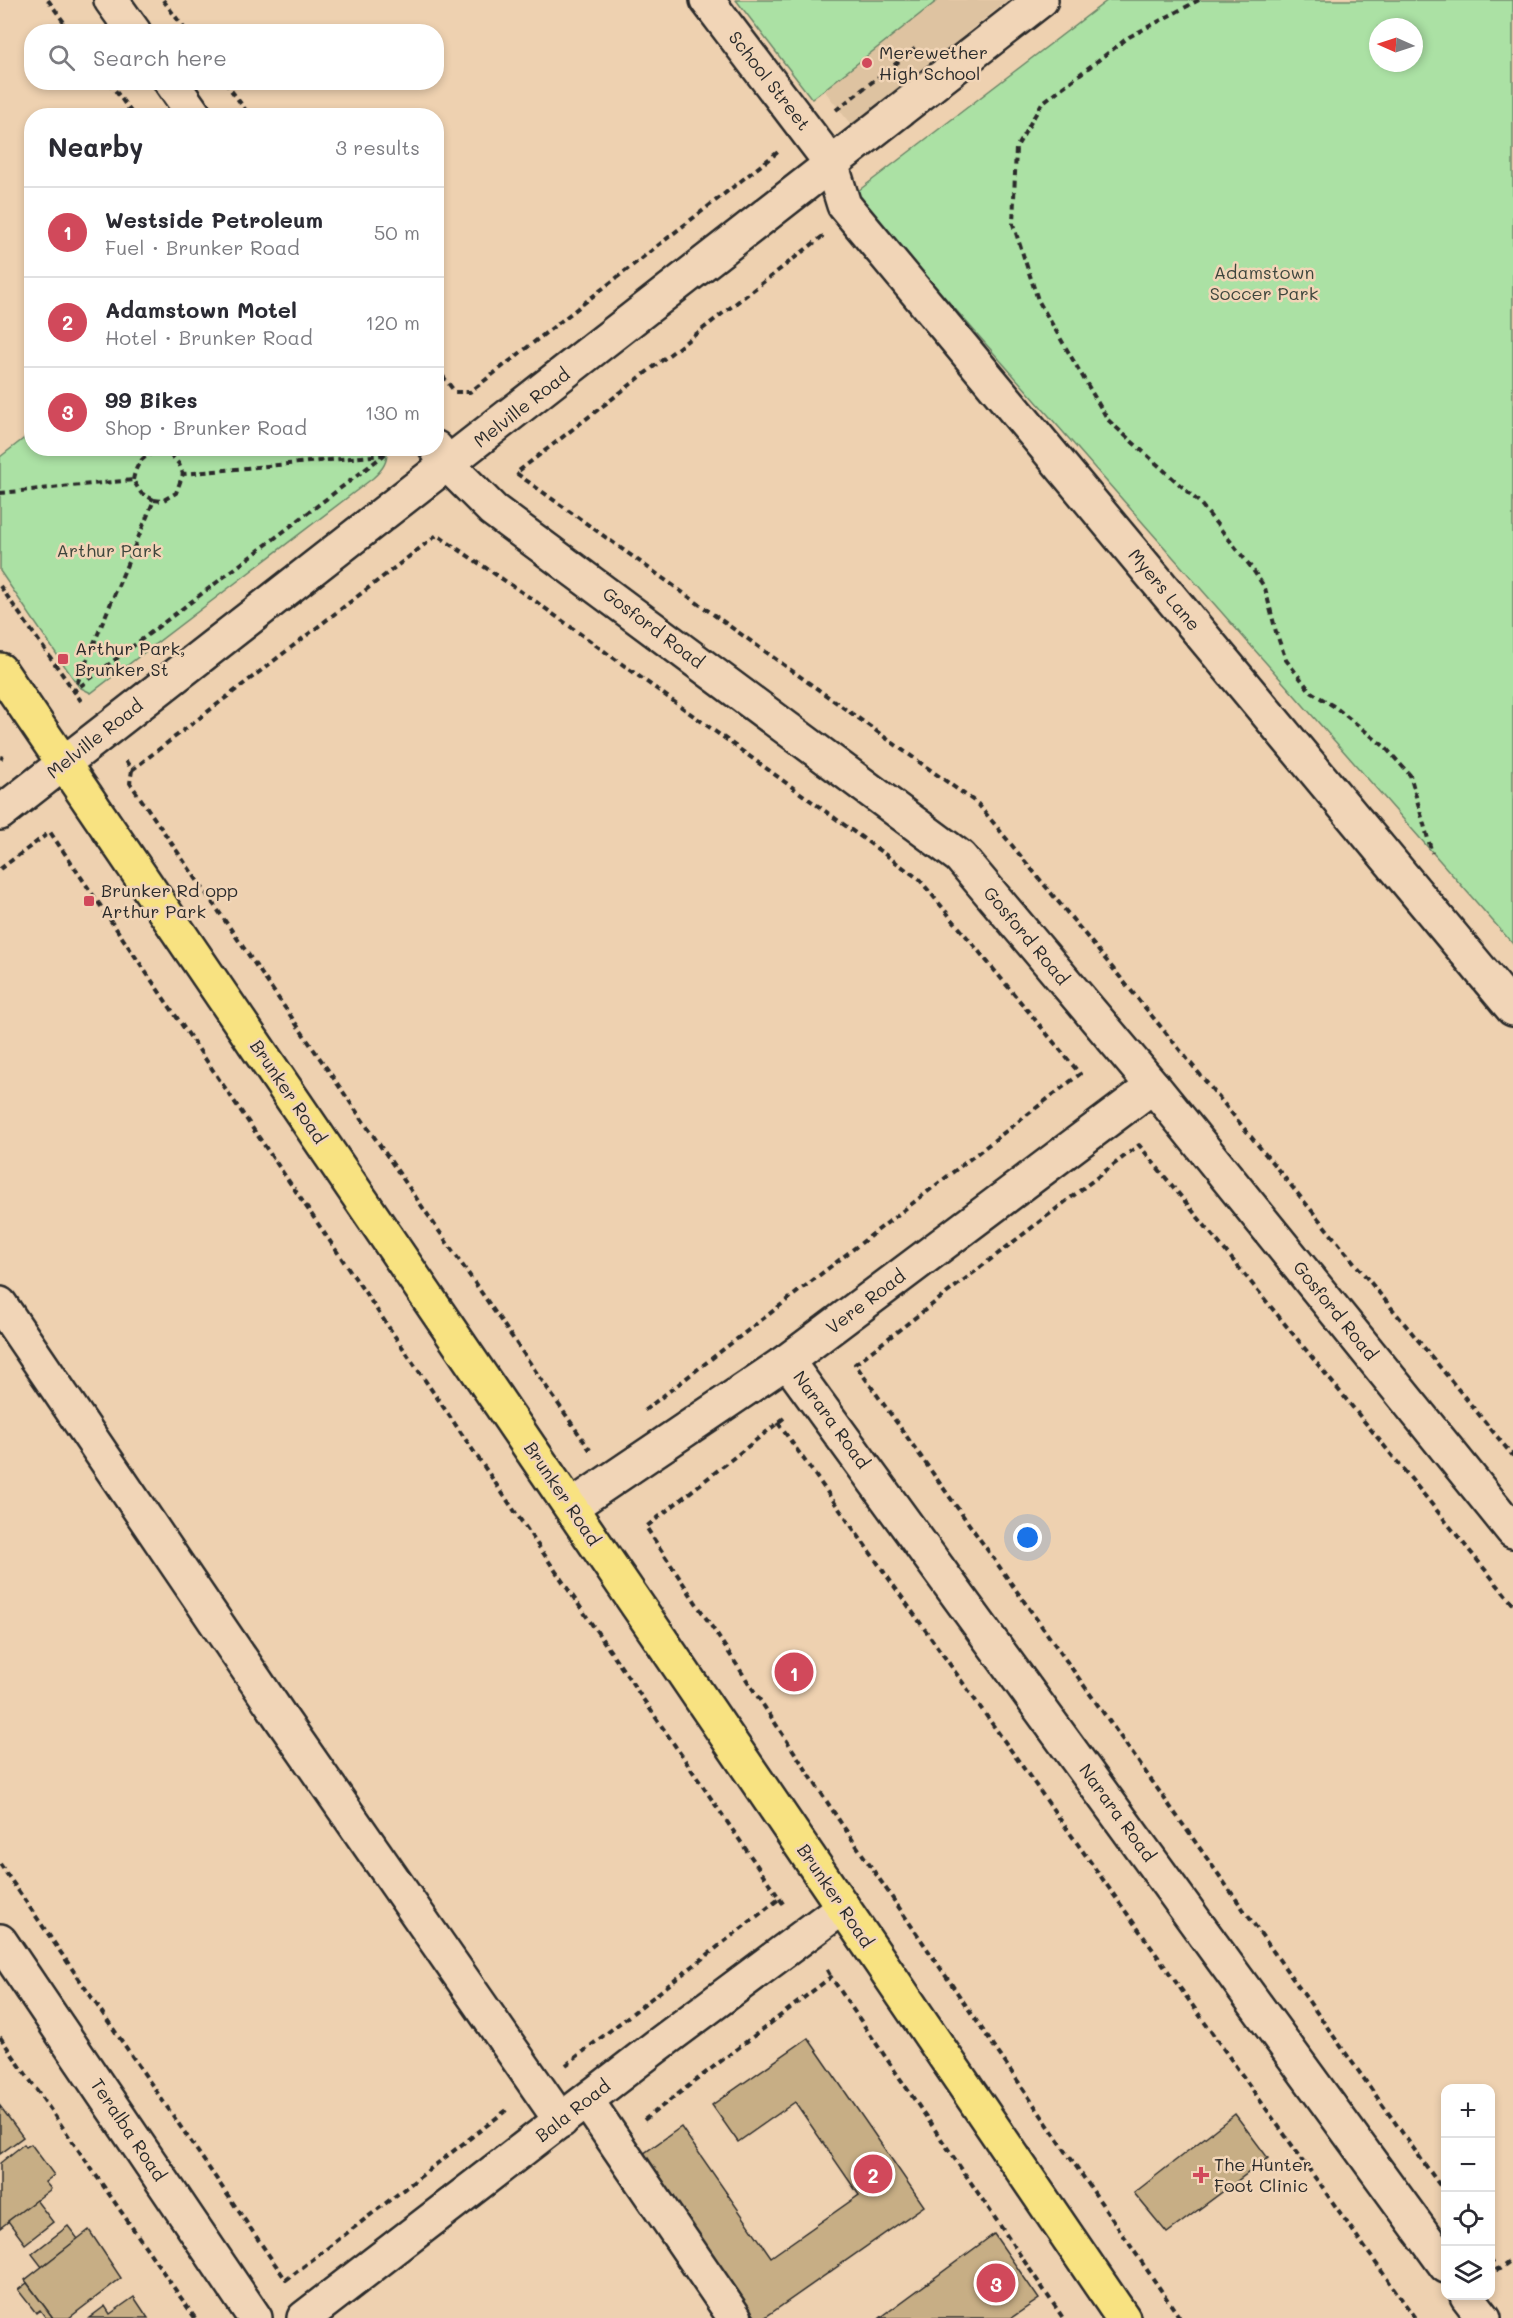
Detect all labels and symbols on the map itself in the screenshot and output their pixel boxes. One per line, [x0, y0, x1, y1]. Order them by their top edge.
north arrow [1369, 18, 1423, 72]
street label: School Street [723, 26, 816, 135]
place label: Merewether High School [879, 40, 988, 85]
marker: Merewether High School [860, 56, 874, 70]
park label: Adamstown Soccer Park [1210, 260, 1318, 305]
street label: Melville Road [468, 362, 574, 452]
park label: Arthur Park [56, 538, 162, 562]
street label: Myers Lane [1123, 543, 1206, 635]
street label: Gosford Road [598, 581, 709, 673]
place label: Arthur Park, Brunker St [75, 636, 185, 681]
marker: Arthur Park, Brunker St [56, 652, 70, 666]
street label: Melville Road [41, 693, 147, 783]
place label: Brunker Rd opp Arthur Park [101, 878, 238, 923]
street label: Gosford Road [979, 881, 1075, 990]
marker: Brunker Rd opp Arthur Park [82, 894, 96, 908]
street label: Brunker Road [245, 1035, 332, 1148]
street label: Gosford Road [1288, 1256, 1383, 1365]
street label: Vere Road [821, 1263, 910, 1339]
street label: Narara Road [788, 1366, 875, 1473]
street label: Brunker Road [519, 1437, 606, 1550]
your location [1013, 1523, 1042, 1552]
pin: 1 [774, 1650, 814, 1694]
street label: Narara Road [1074, 1759, 1161, 1866]
street label: Brunker Road [792, 1839, 879, 1952]
street label: Teralba Road [86, 2073, 172, 2186]
street label: Bala Road [530, 2073, 615, 2147]
pin: 2 [854, 2152, 892, 2196]
place label: The Hunter Foot Clinic [1214, 2152, 1312, 2197]
marker: The Hunter Foot Clinic [1192, 2166, 1210, 2184]
pin: 3 [976, 2260, 1016, 2306]

